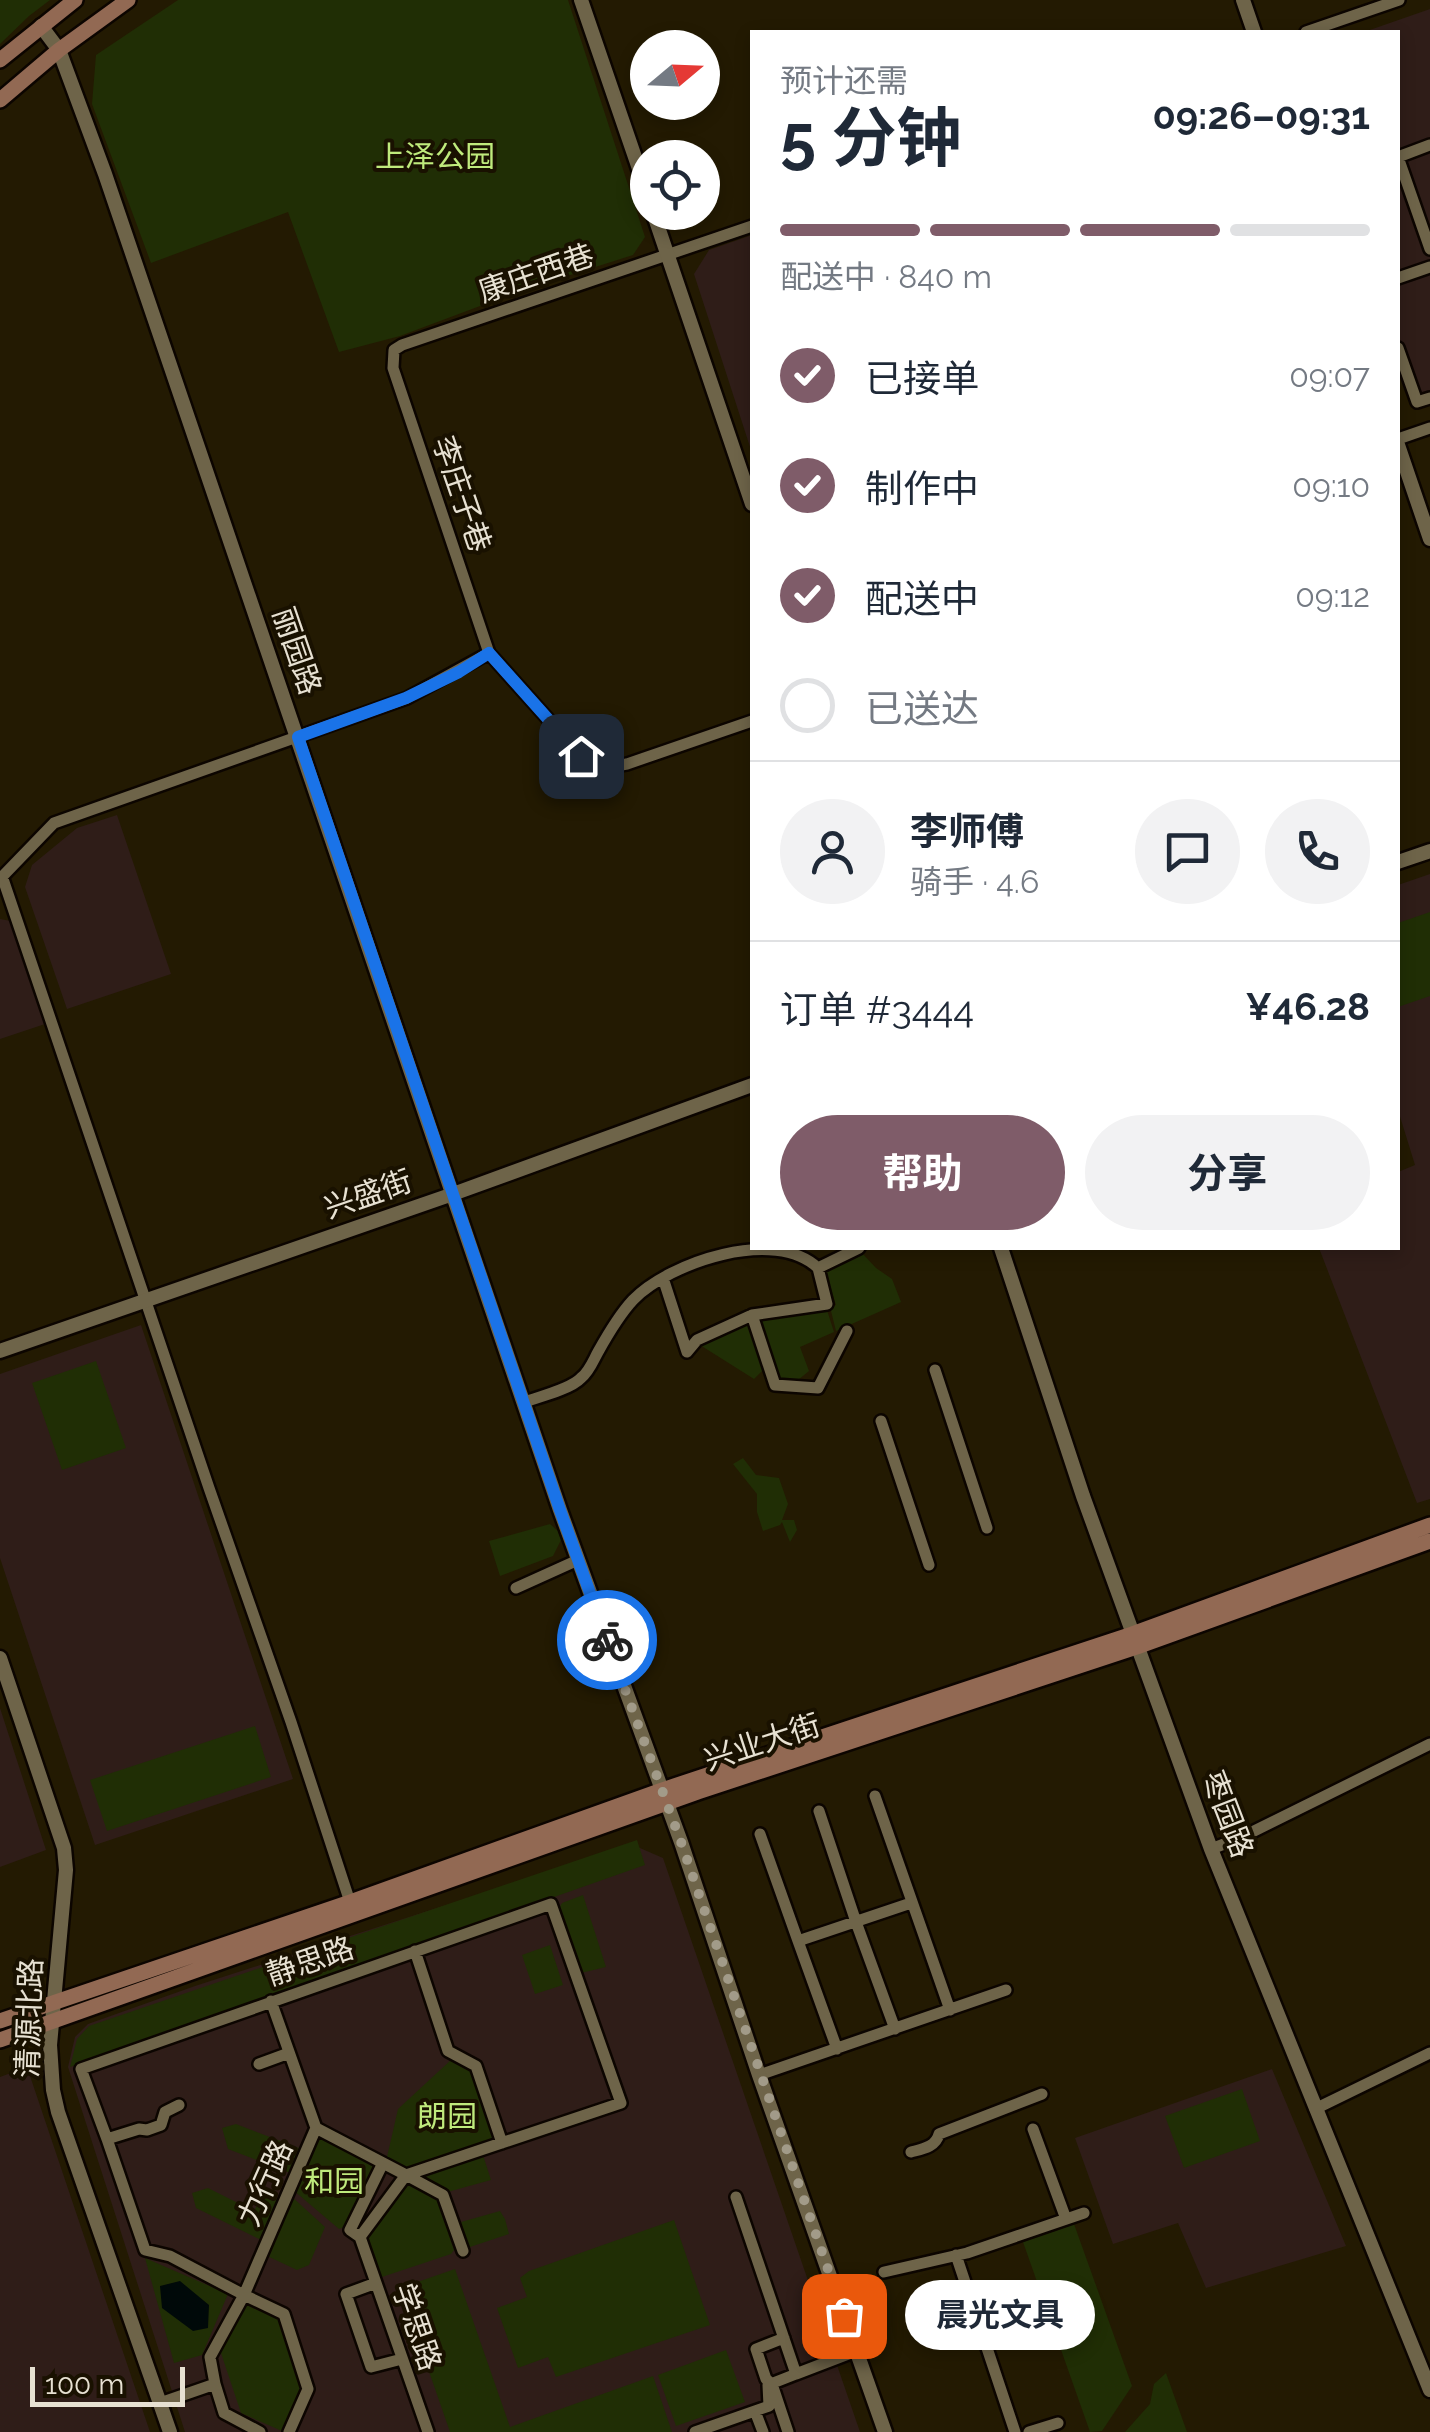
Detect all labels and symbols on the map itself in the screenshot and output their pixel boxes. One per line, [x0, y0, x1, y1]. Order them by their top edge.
north arrow [630, 30, 720, 120]
park label: 上泽公园 [375, 139, 495, 174]
street label: 康庄西巷 [474, 237, 598, 309]
street label: 李庄子巷 [426, 432, 498, 556]
street label: 丽园路 [266, 603, 328, 699]
pin [539, 714, 624, 799]
street label: 兴盛街 [320, 1163, 416, 1225]
courier [557, 1590, 657, 1690]
street label: 兴业大街 [700, 1707, 824, 1777]
street label: 枣园路 [1196, 1766, 1260, 1862]
street label: 静思路 [262, 1930, 358, 1992]
street label: 清源北路 [9, 1957, 49, 2079]
park label: 朗园 [417, 2099, 477, 2134]
street label: 力行路 [231, 2135, 299, 2231]
park label: 和园 [304, 2164, 364, 2199]
pin [802, 2274, 887, 2359]
street label: 学思路 [386, 2279, 448, 2375]
callout: 晨光文具 [904, 2281, 1094, 2351]
scale bar [30, 2362, 185, 2406]

